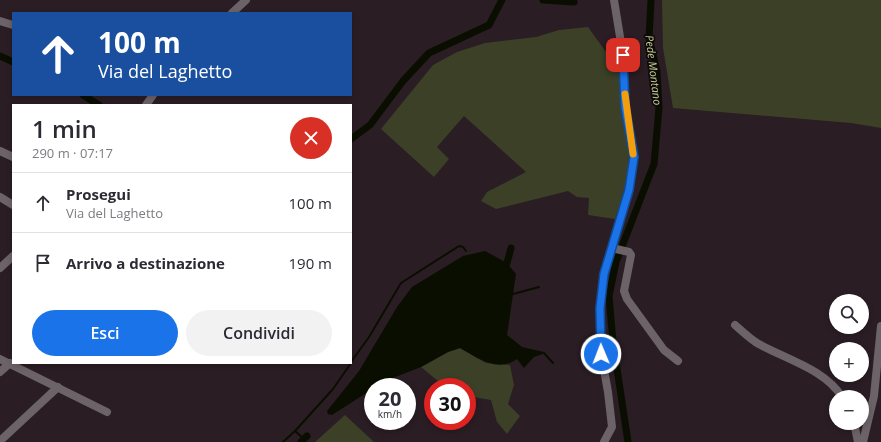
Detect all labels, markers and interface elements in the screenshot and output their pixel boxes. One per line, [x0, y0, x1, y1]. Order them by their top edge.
text: 100 m [98, 23, 181, 61]
icon: ahead [32, 28, 84, 80]
water label: Pede Montano [642, 34, 666, 106]
pin [606, 38, 640, 72]
icon: arrive [612, 44, 634, 66]
text: Via del Laghetto [98, 59, 232, 83]
text: 1 min [32, 112, 97, 145]
button: close [290, 117, 332, 159]
text: 290 m · 07:17 [32, 144, 113, 162]
text: Prosegui [66, 184, 131, 204]
icon: ahead [32, 192, 54, 214]
text: 100 m [288, 193, 332, 213]
text: Via del Laghetto [66, 204, 163, 222]
icon: arrive [32, 252, 54, 274]
text: Arrivo a destinazione [66, 253, 225, 273]
text: 190 m [288, 253, 332, 273]
map controls [829, 294, 869, 430]
button: search [829, 294, 869, 334]
button: Esci [32, 310, 178, 356]
button: Condividi [186, 310, 332, 356]
position arrow [580, 333, 622, 375]
button: + [829, 342, 869, 382]
speed limit sign: 30 [424, 378, 476, 430]
text: 20 [379, 385, 401, 412]
button: − [829, 390, 869, 430]
text: km/h [378, 407, 402, 421]

